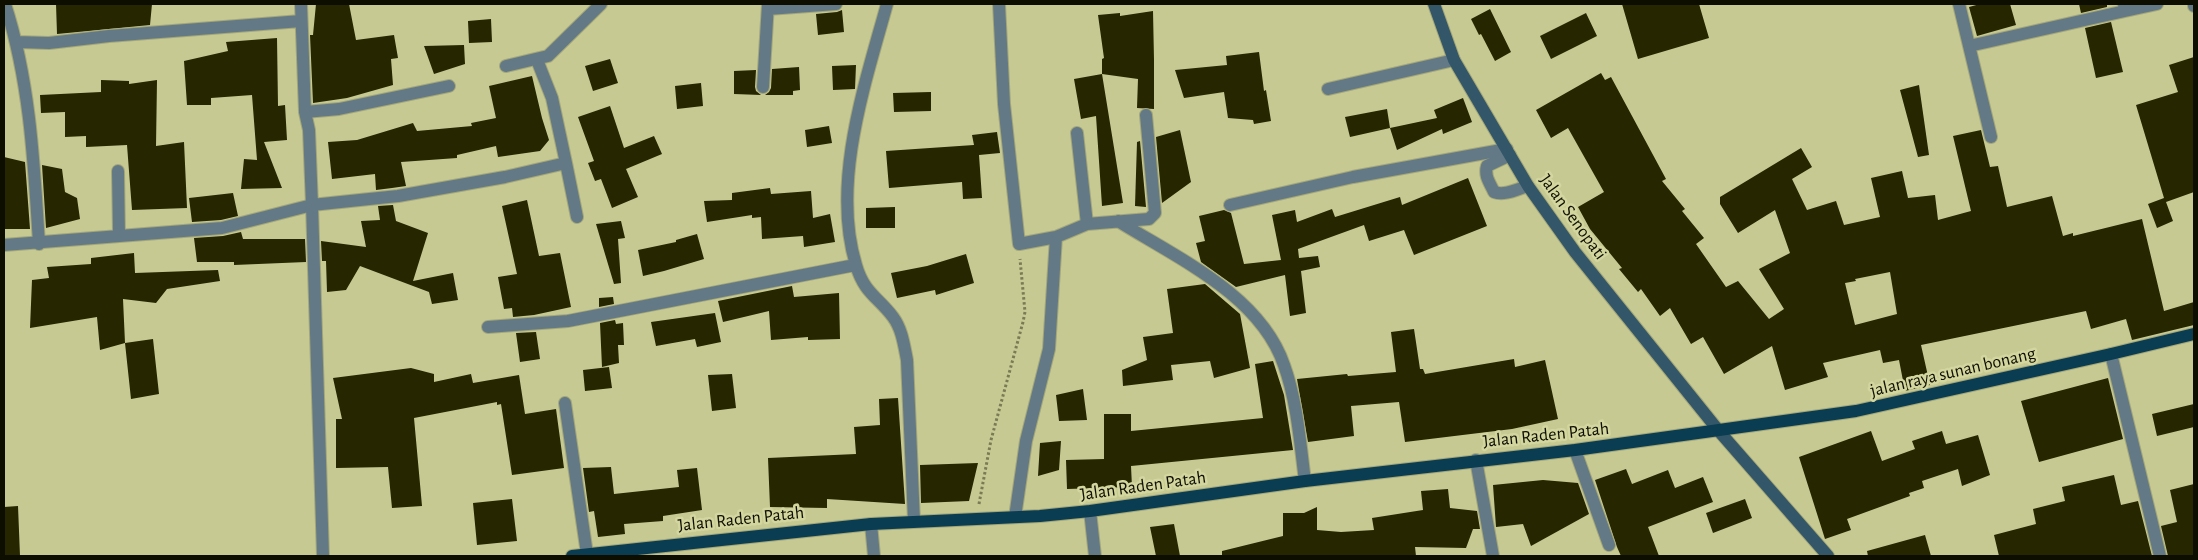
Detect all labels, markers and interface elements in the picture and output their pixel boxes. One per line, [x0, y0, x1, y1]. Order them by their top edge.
street label: Jalan Senopati [1535, 170, 1611, 264]
street label: jalan raya sunan bonang [1868, 342, 2038, 402]
street label: Jalan Raden Patah [1482, 418, 1610, 452]
street label: Jalan Raden Patah [1079, 466, 1207, 506]
street label: Jalan Raden Patah [677, 502, 805, 536]

